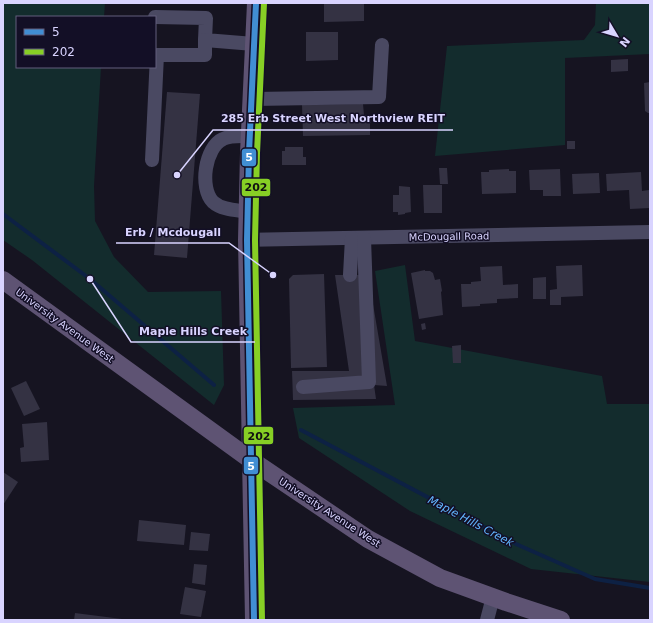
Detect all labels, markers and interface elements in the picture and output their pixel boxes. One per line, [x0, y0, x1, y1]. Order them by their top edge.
legend [16, 16, 156, 68]
north arrow [597, 16, 637, 56]
text: 5 [52, 25, 60, 39]
text: N [617, 34, 632, 49]
text: 202 [52, 45, 75, 59]
callout: 285 Erb Street West Northview REIT [213, 107, 453, 130]
text: 285 Erb Street West Northview REIT [221, 112, 446, 125]
line badge: 5 [241, 148, 257, 167]
text: 5 [245, 151, 253, 164]
line badge: 202 [241, 178, 271, 197]
text: 202 [245, 181, 267, 194]
callout: Erb / Mcdougall [116, 220, 229, 243]
text: Erb / Mcdougall [125, 226, 221, 239]
street label: McDougall Road [409, 230, 489, 243]
street label: University Avenue West [14, 286, 116, 365]
callout: Maple Hills Creek [131, 319, 255, 342]
text: Maple Hills Creek [139, 325, 248, 338]
line badge: 202 [243, 426, 274, 445]
text: 202 [248, 430, 270, 443]
line badge: 5 [243, 456, 259, 475]
text: 5 [247, 460, 255, 473]
street label: University Avenue West [277, 476, 382, 549]
water label: Maple Hills Creek [426, 493, 516, 550]

